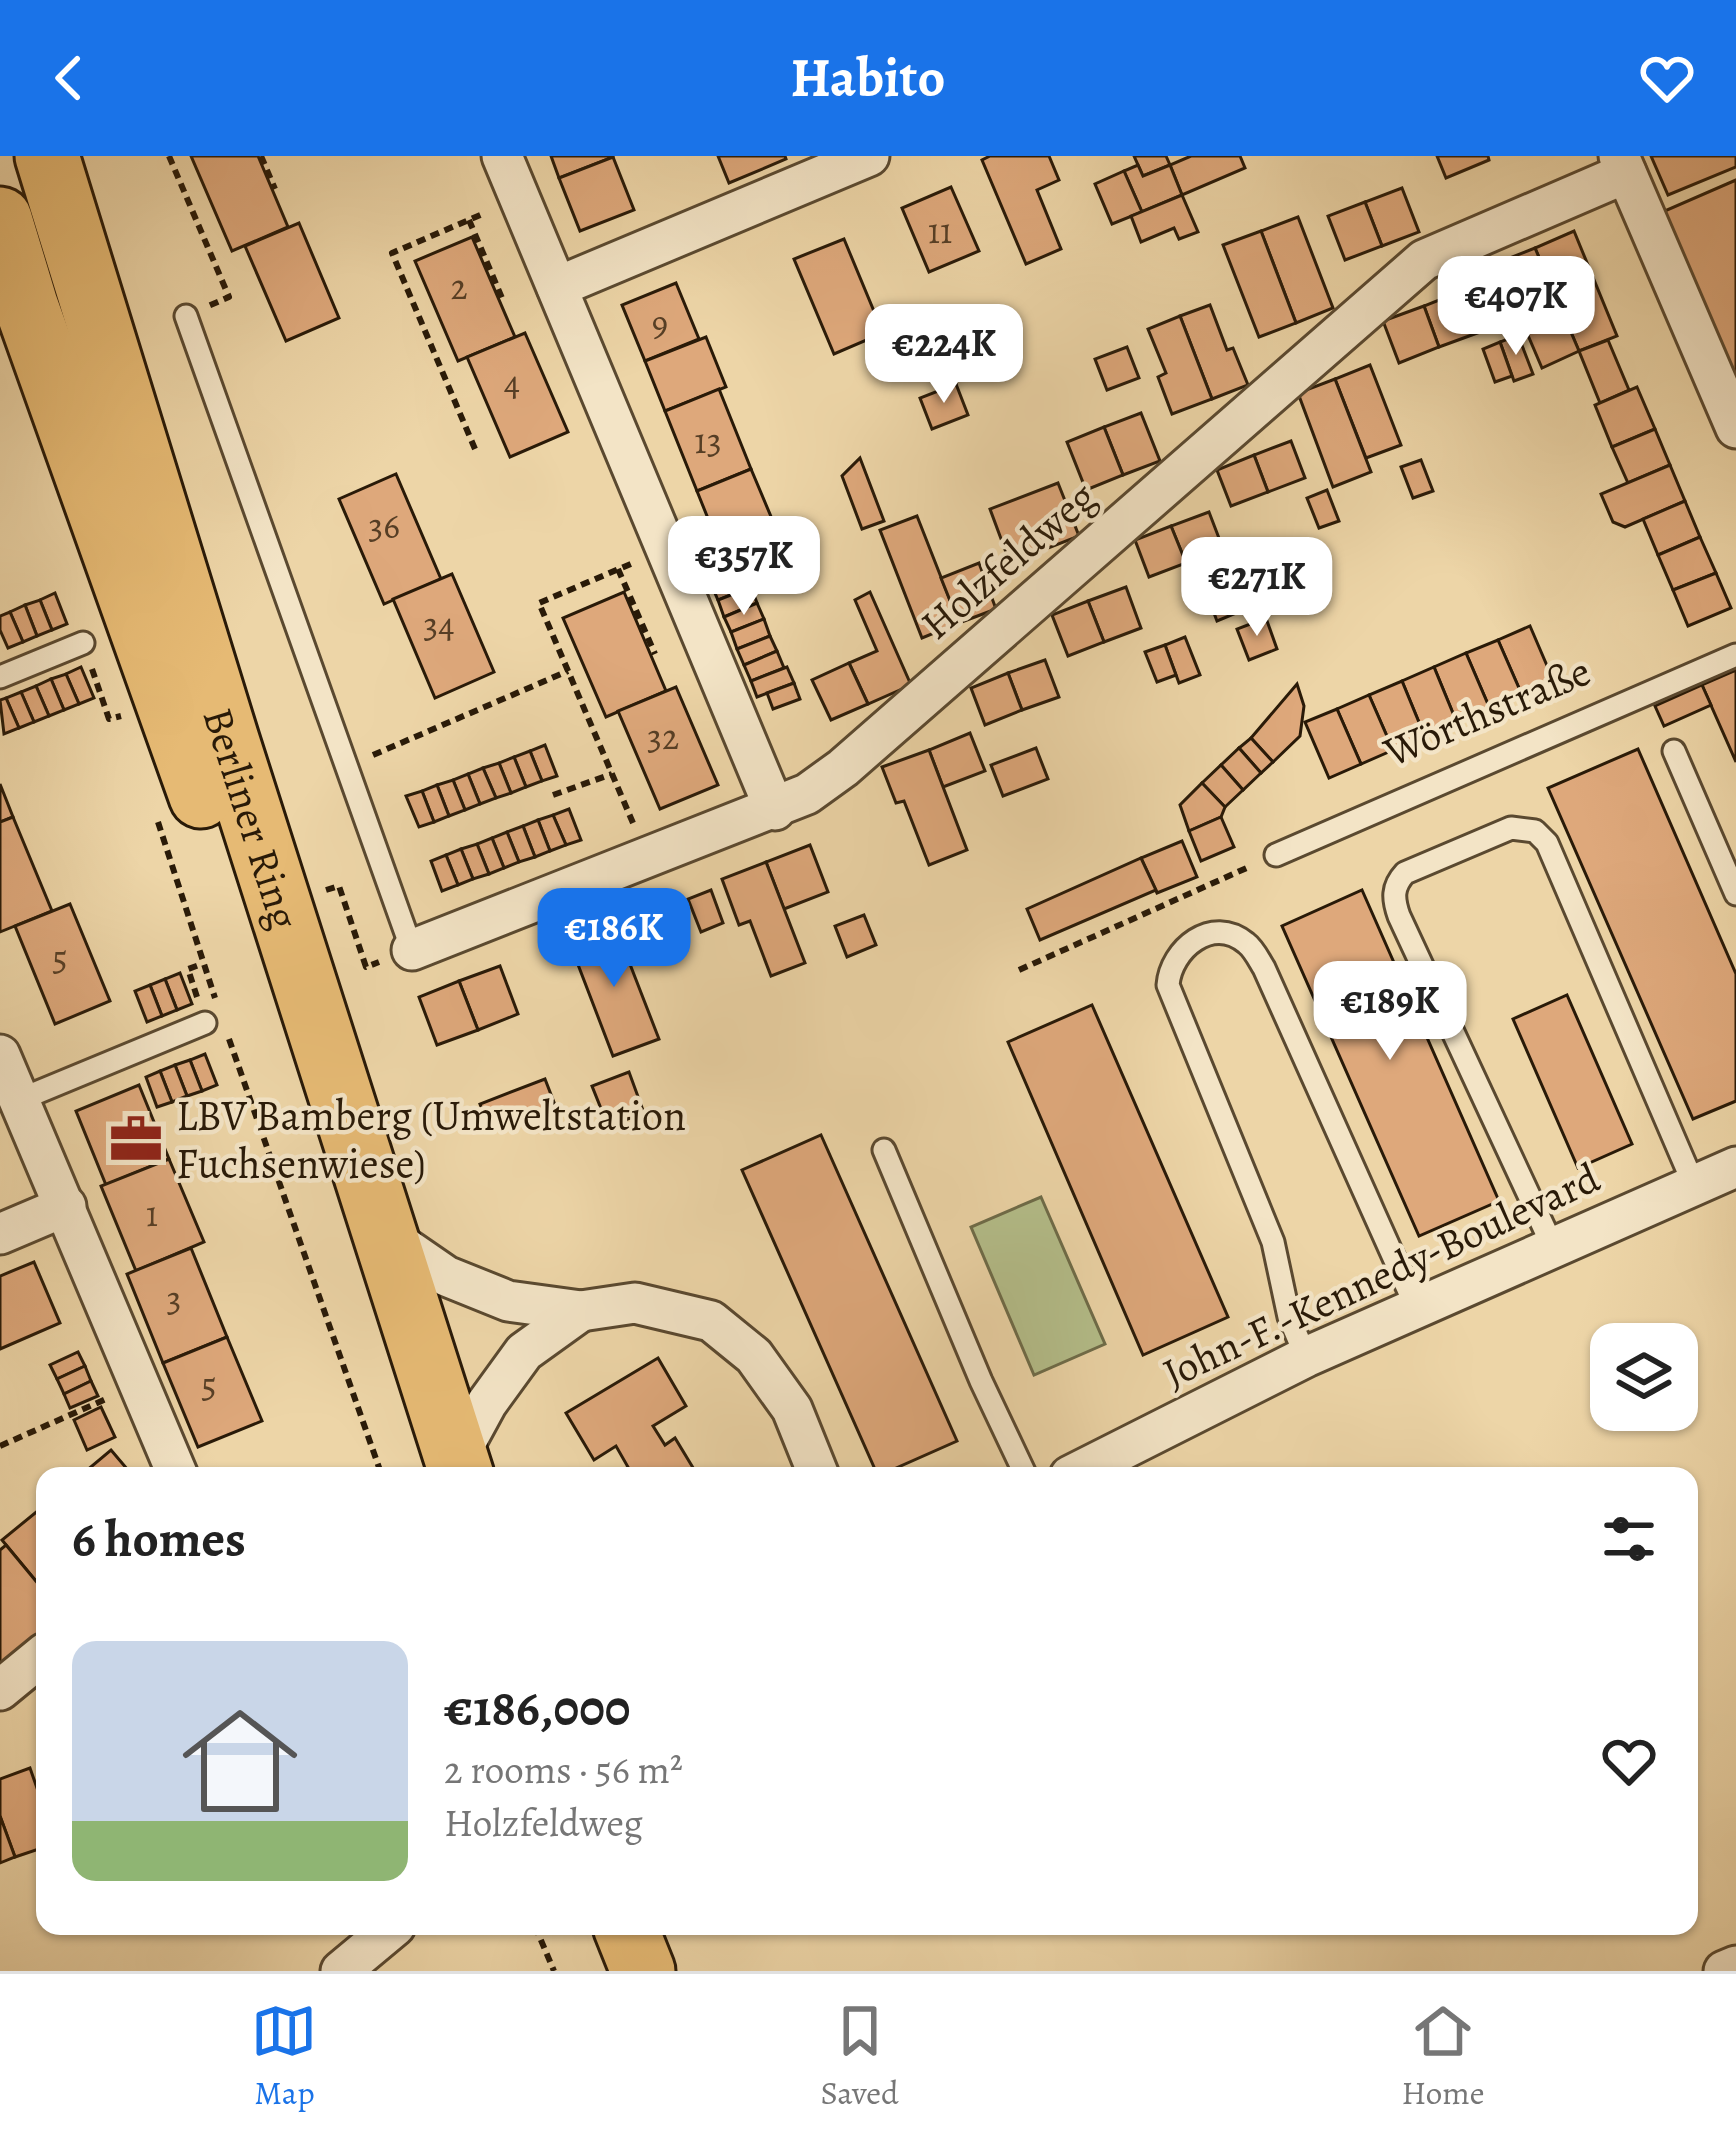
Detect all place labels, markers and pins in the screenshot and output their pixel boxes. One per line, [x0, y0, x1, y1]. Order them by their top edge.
pin: €407K [1432, 256, 1600, 358]
pin: €224K [860, 304, 1028, 406]
pin: €357K [660, 516, 828, 618]
pin: €271K [1173, 537, 1341, 639]
pin: €186K [530, 888, 698, 990]
pin: €189K [1306, 961, 1474, 1063]
place label: LBV Bamberg (Umweltstation Fuchsenwiese) [176, 1087, 686, 1192]
office icon: LBV Bamberg (Umweltstation Fuchsenwiese) [107, 1110, 165, 1168]

